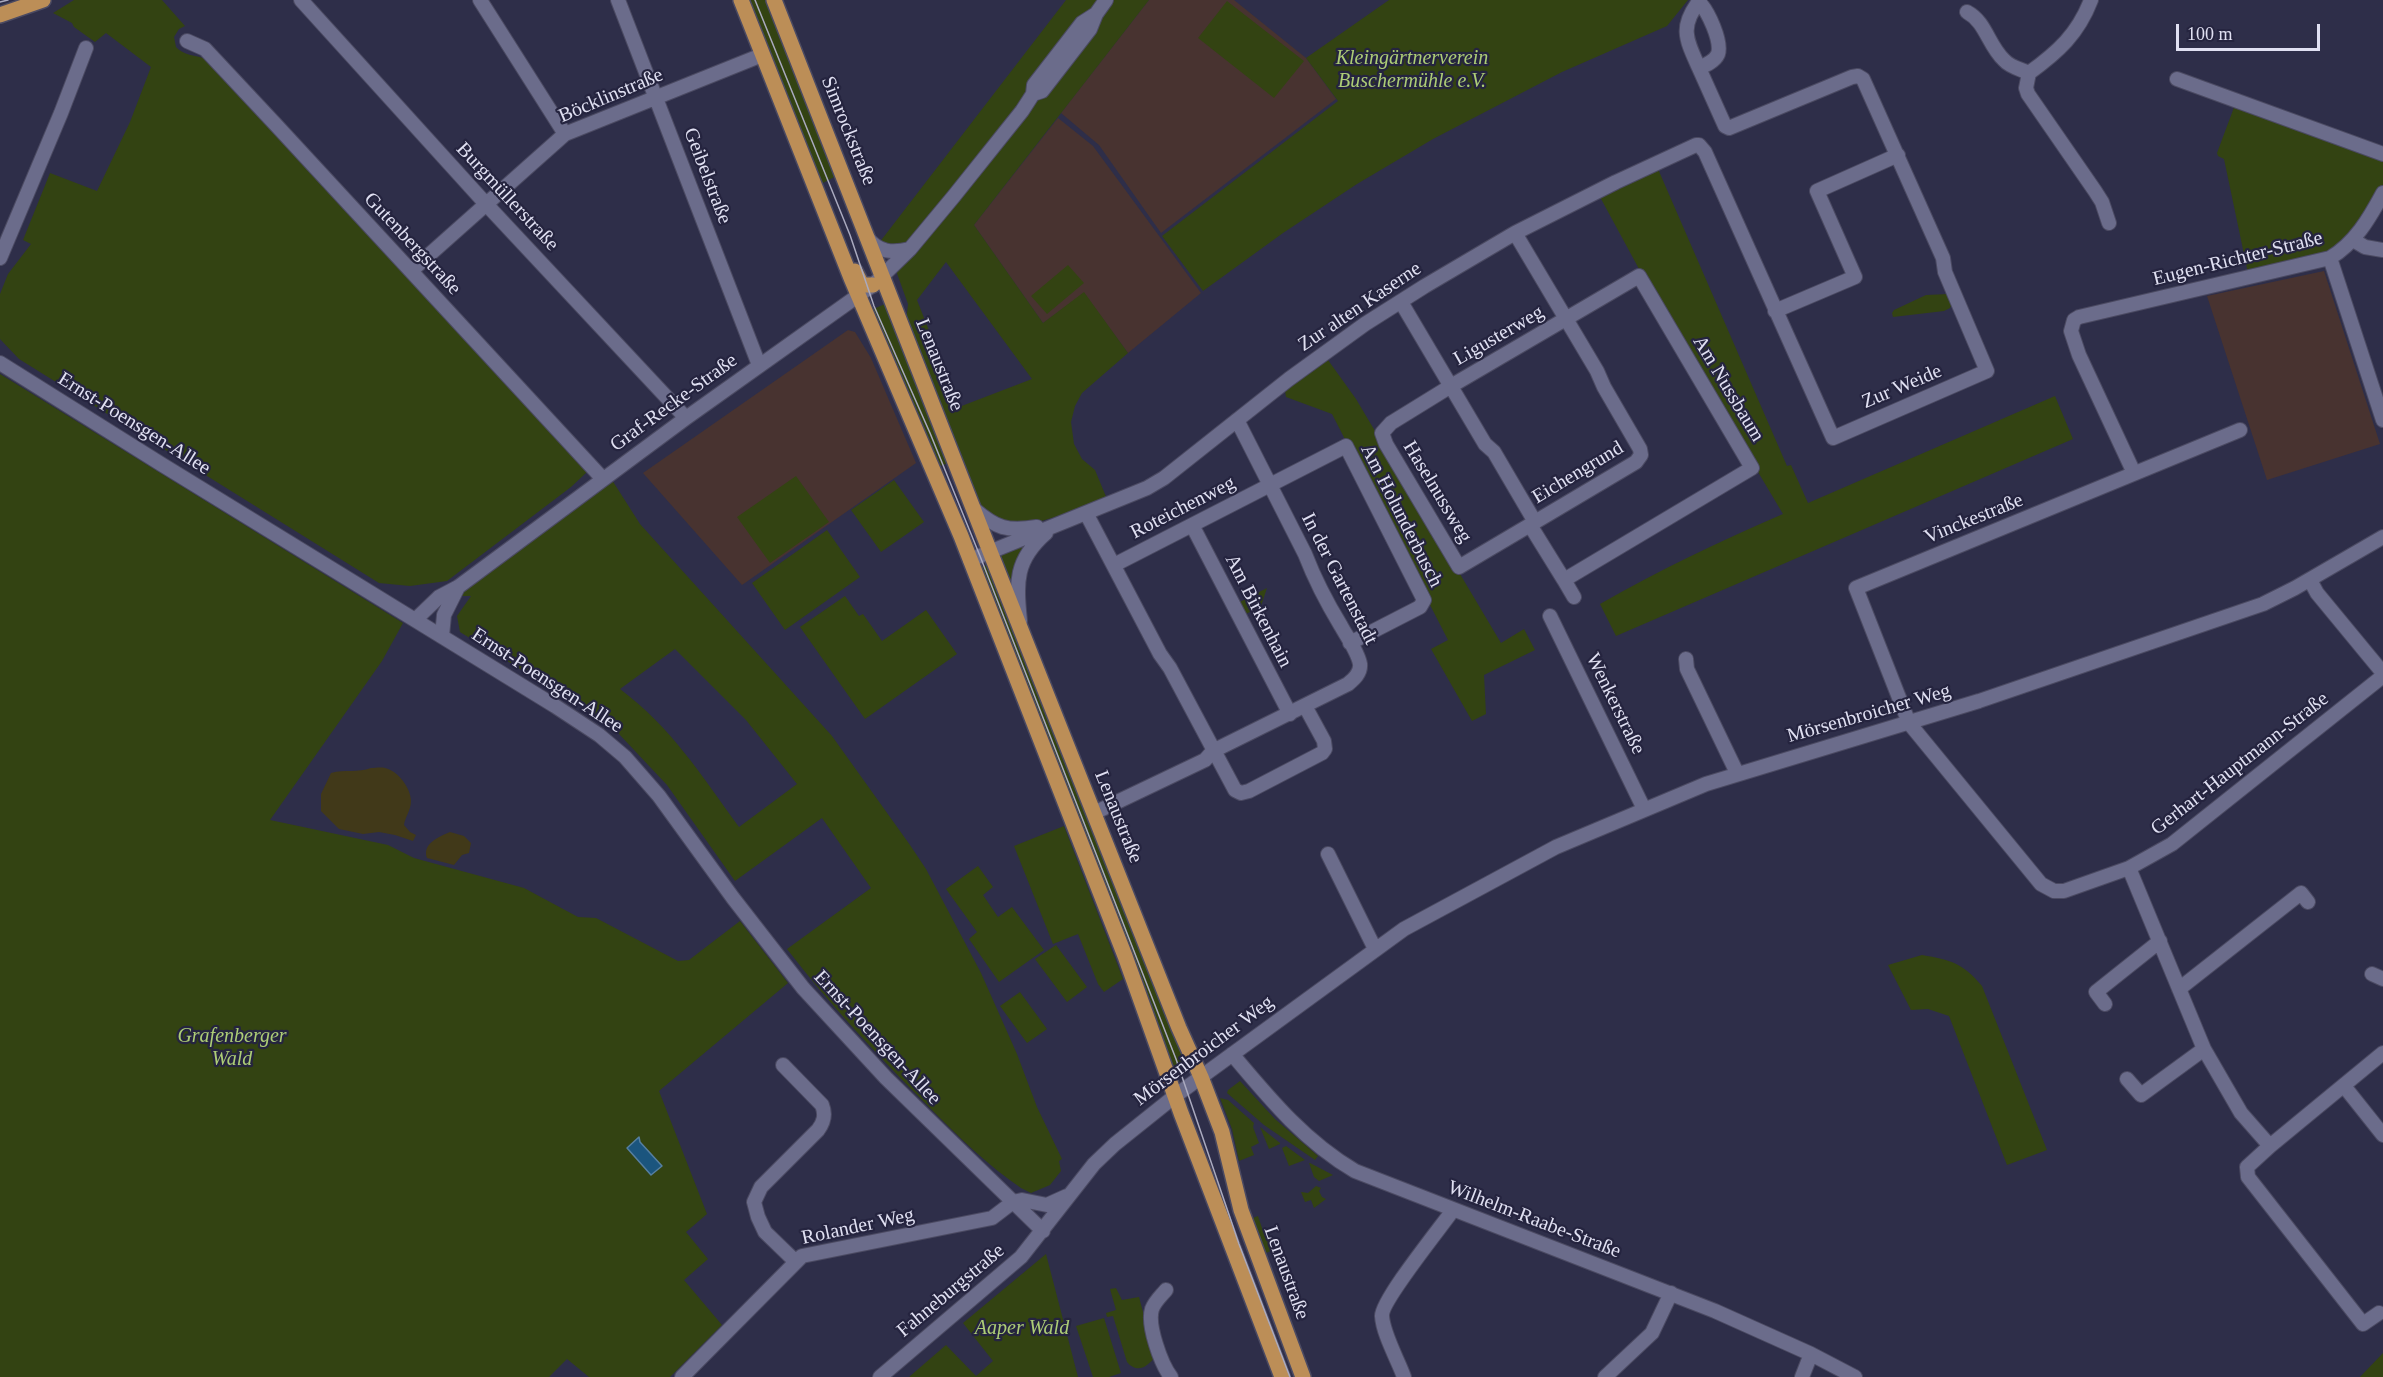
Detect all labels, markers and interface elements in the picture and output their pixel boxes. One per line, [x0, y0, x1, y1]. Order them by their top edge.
scale bar [2179, 12, 2323, 50]
text: 100 m [2187, 24, 2233, 44]
park label: Kleingärtnerverein Buschermühle e.V. [1336, 47, 1488, 94]
street label: Böcklinstraße [555, 63, 667, 129]
street label: Simrockstraße [815, 73, 881, 189]
street label: Geibelstraße [678, 125, 736, 227]
street label: Burgmüllerstraße [451, 138, 563, 256]
street label: Gutenbergstraße [358, 188, 466, 300]
street label: Eugen-Richter-Straße [2151, 226, 2325, 292]
street label: Zur alten Kaserne [1294, 257, 1426, 357]
street label: Ligusterweg [1450, 301, 1548, 371]
street label: Lenaustraße [910, 315, 968, 415]
street label: Am Nussbaum [1687, 332, 1769, 446]
street label: Graf-Recke-Straße [606, 349, 742, 457]
street label: Zur Weide [1858, 359, 1946, 415]
street label: Ernst-Poensgen-Allee [53, 367, 215, 481]
street label: Eichengrund [1528, 436, 1628, 510]
street label: Haselnussweg [1397, 437, 1477, 547]
street label: Am Holunderbusch [1355, 441, 1447, 591]
street label: Roteichenweg [1127, 471, 1239, 545]
street label: Vinckestraße [1921, 488, 2027, 550]
street label: In der Gartenstadt [1296, 509, 1382, 649]
street label: Am Birkenhain [1219, 550, 1297, 672]
street label: Ernst-Poensgen-Allee [467, 623, 627, 739]
street label: Wenkerstraße [1580, 650, 1650, 758]
street label: Mörsenbroicher Weg [1785, 679, 1953, 749]
street label: Gerhart-Hauptmann-Straße [2146, 687, 2334, 841]
street label: Lenaustraße [1089, 767, 1147, 867]
street label: Ernst-Poensgen-Allee [808, 966, 946, 1110]
street label: Mörsenbroicher Weg [1129, 991, 1279, 1111]
park label: Grafenberger Wald [177, 1025, 287, 1072]
street label: Wilhelm-Raabe-Straße [1444, 1176, 1624, 1264]
street label: Rolander Weg [800, 1203, 916, 1251]
street label: Lenaustraße [1258, 1223, 1314, 1323]
street label: Fahneburgstraße [892, 1239, 1010, 1343]
park label: Aaper Wald [975, 1317, 1069, 1341]

